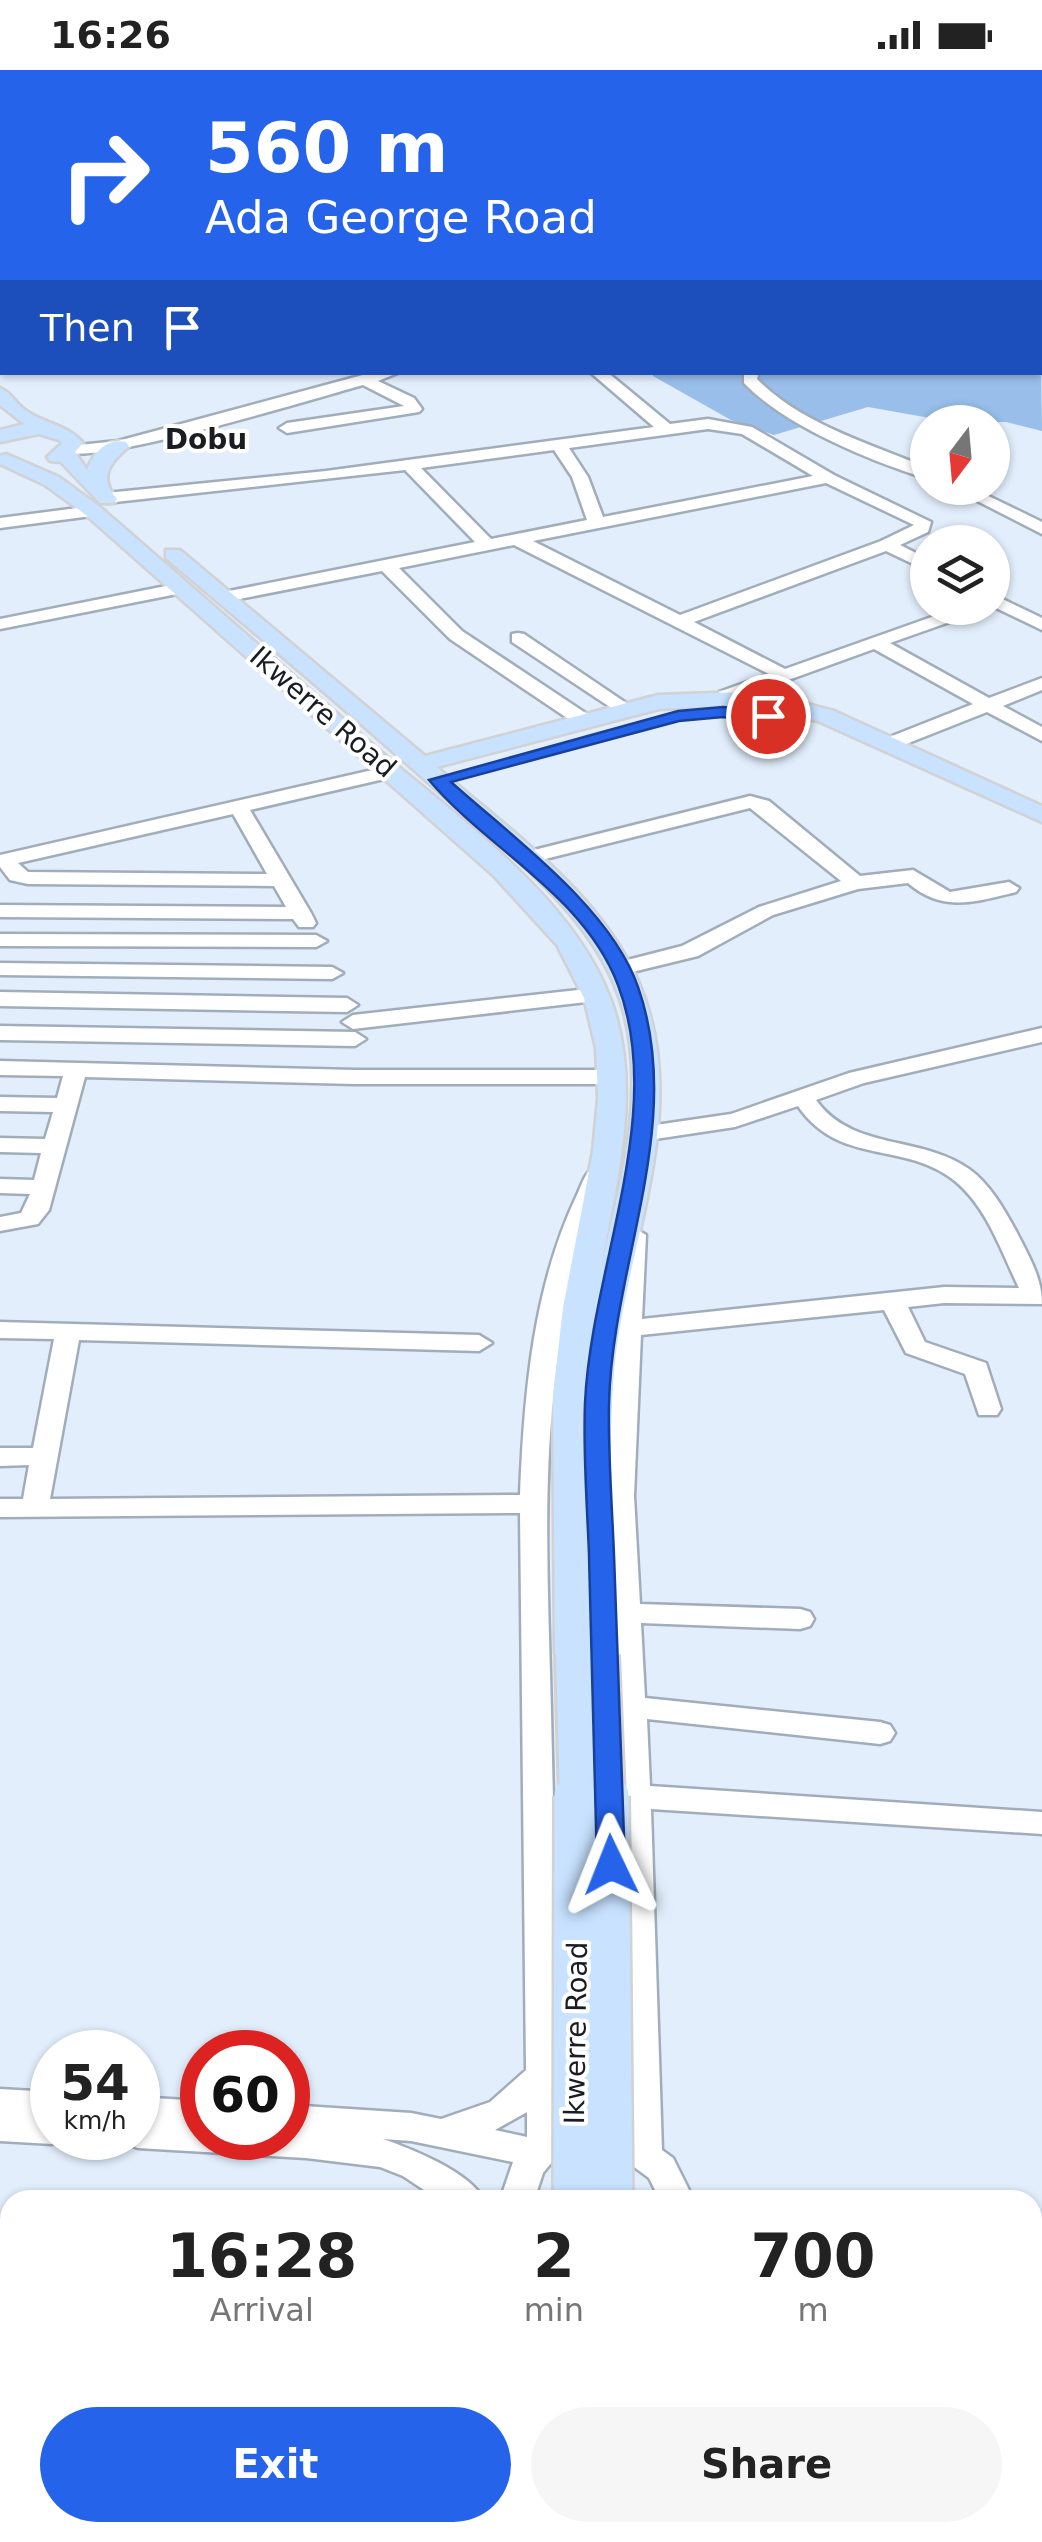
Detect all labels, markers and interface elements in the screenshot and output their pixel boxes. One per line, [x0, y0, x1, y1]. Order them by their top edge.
text: 16:26 [50, 13, 171, 57]
text: 560 m [205, 107, 448, 189]
icon: right [40, 110, 170, 240]
text: Ada George Road [205, 191, 597, 244]
icon: arrive [155, 300, 210, 355]
text: Then [40, 306, 135, 350]
north arrow [910, 405, 1010, 505]
map controls [910, 405, 1010, 625]
district label: Dobu [165, 423, 247, 456]
button: layers [910, 525, 1010, 625]
street label: Ikwerre Road [243, 640, 403, 784]
pin [726, 674, 811, 759]
icon: arrive [741, 689, 796, 744]
position arrow [559, 1813, 663, 1917]
street label: Ikwerre Road [558, 1941, 594, 2125]
speed limit sign: 60 [180, 2030, 310, 2160]
text: 54 [60, 2054, 130, 2112]
text: km/h [63, 2106, 127, 2135]
text: 16:28 [166, 2221, 357, 2291]
text: 2 [533, 2221, 575, 2291]
text: 700 [750, 2221, 876, 2291]
text: Arrival [210, 2291, 314, 2329]
text: min [524, 2291, 584, 2329]
text: m [797, 2291, 829, 2329]
button: Exit [40, 2407, 511, 2522]
button: Share [531, 2407, 1002, 2522]

